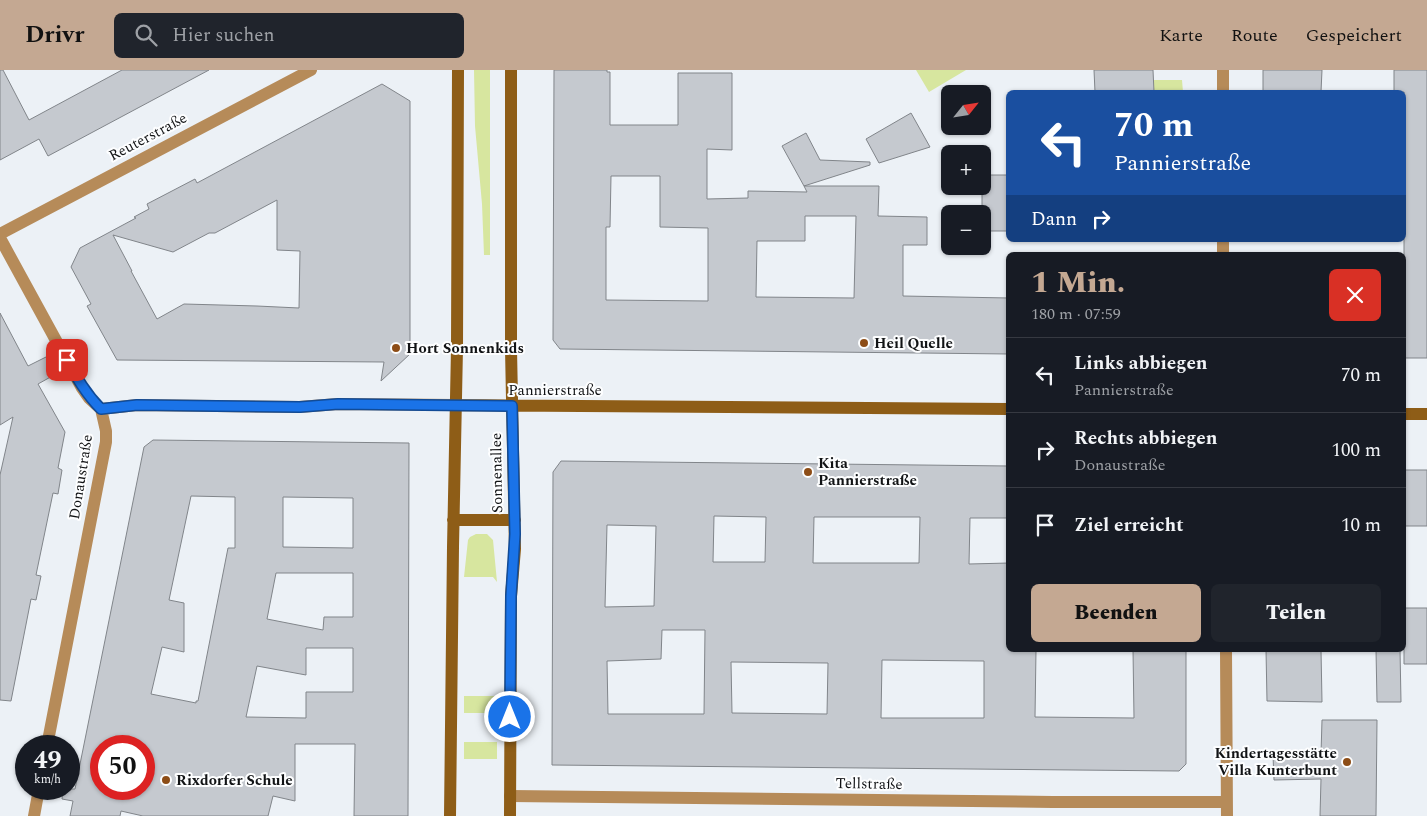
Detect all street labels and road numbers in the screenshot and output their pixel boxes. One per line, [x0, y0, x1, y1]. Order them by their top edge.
street label: Reuterstraße [105, 107, 191, 167]
street label: Pannierstraße [508, 379, 602, 402]
street label: Donaustraße [63, 433, 99, 521]
street label: Sonnenallee [485, 433, 509, 513]
street label: Tellstraße [835, 772, 903, 796]

